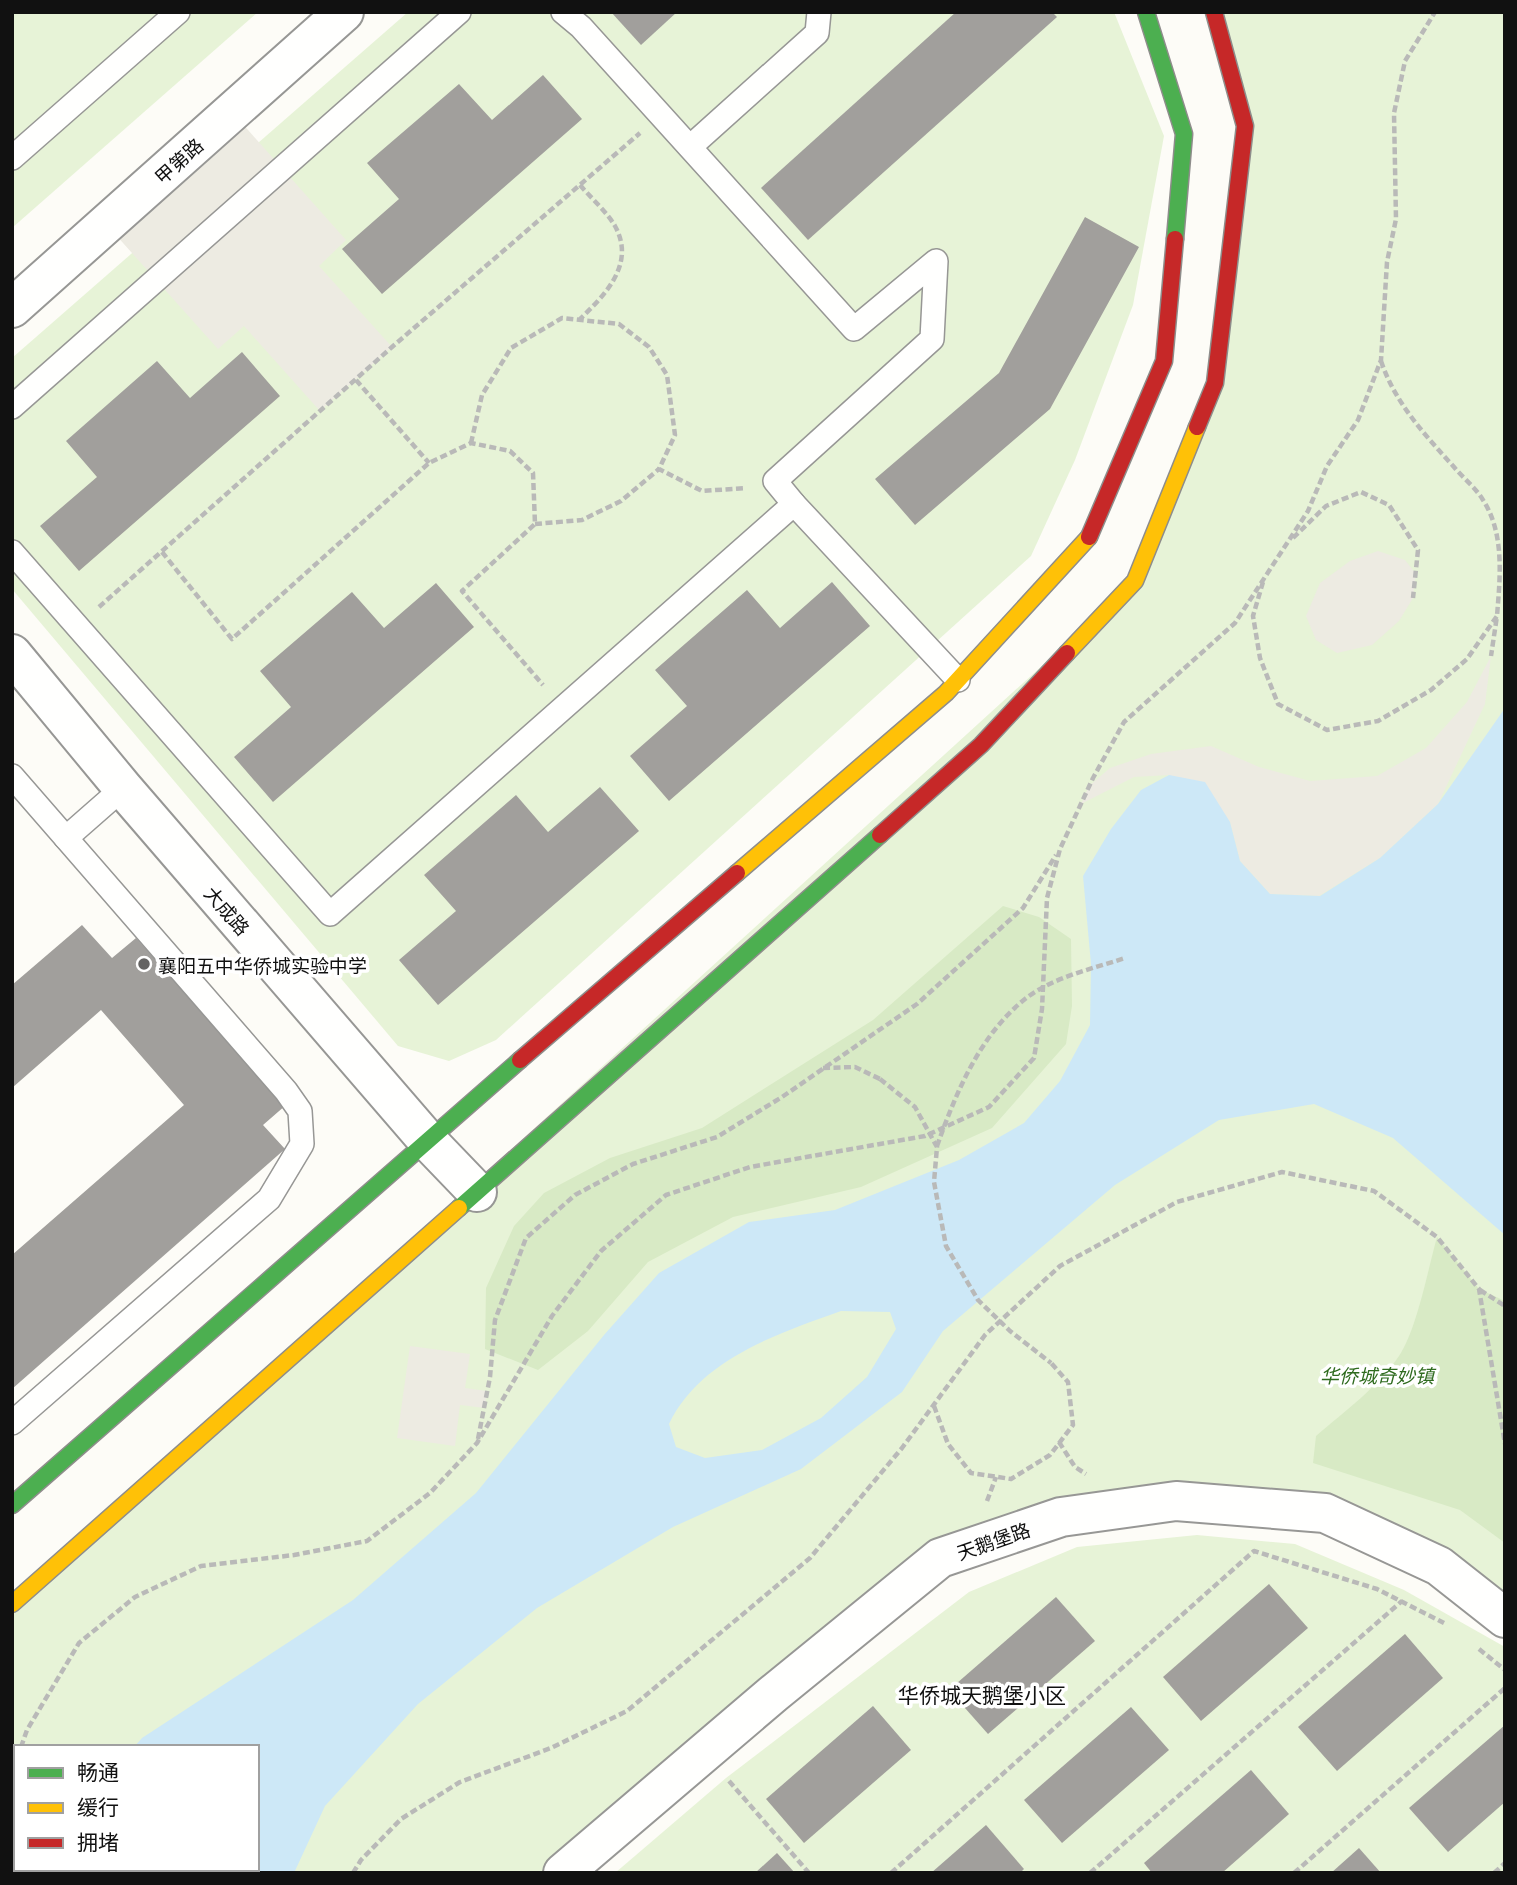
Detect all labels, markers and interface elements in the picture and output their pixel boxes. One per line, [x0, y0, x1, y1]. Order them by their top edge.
street label: 甲第路 [148, 131, 208, 189]
street label: 大成路 [199, 880, 257, 940]
place label: 襄阳五中华侨城实验中学 [158, 951, 367, 978]
marker: 襄阳五中华侨城实验中学 [136, 956, 152, 972]
park label: 华侨城奇妙镇 [1320, 1361, 1437, 1388]
street label: 天鹅堡路 [953, 1515, 1033, 1565]
district label: 华侨城天鹅堡小区 [898, 1679, 1066, 1709]
legend [14, 1745, 259, 1871]
text: 畅通 [77, 1756, 119, 1786]
text: 缓行 [77, 1791, 119, 1821]
text: 拥堵 [77, 1826, 119, 1856]

